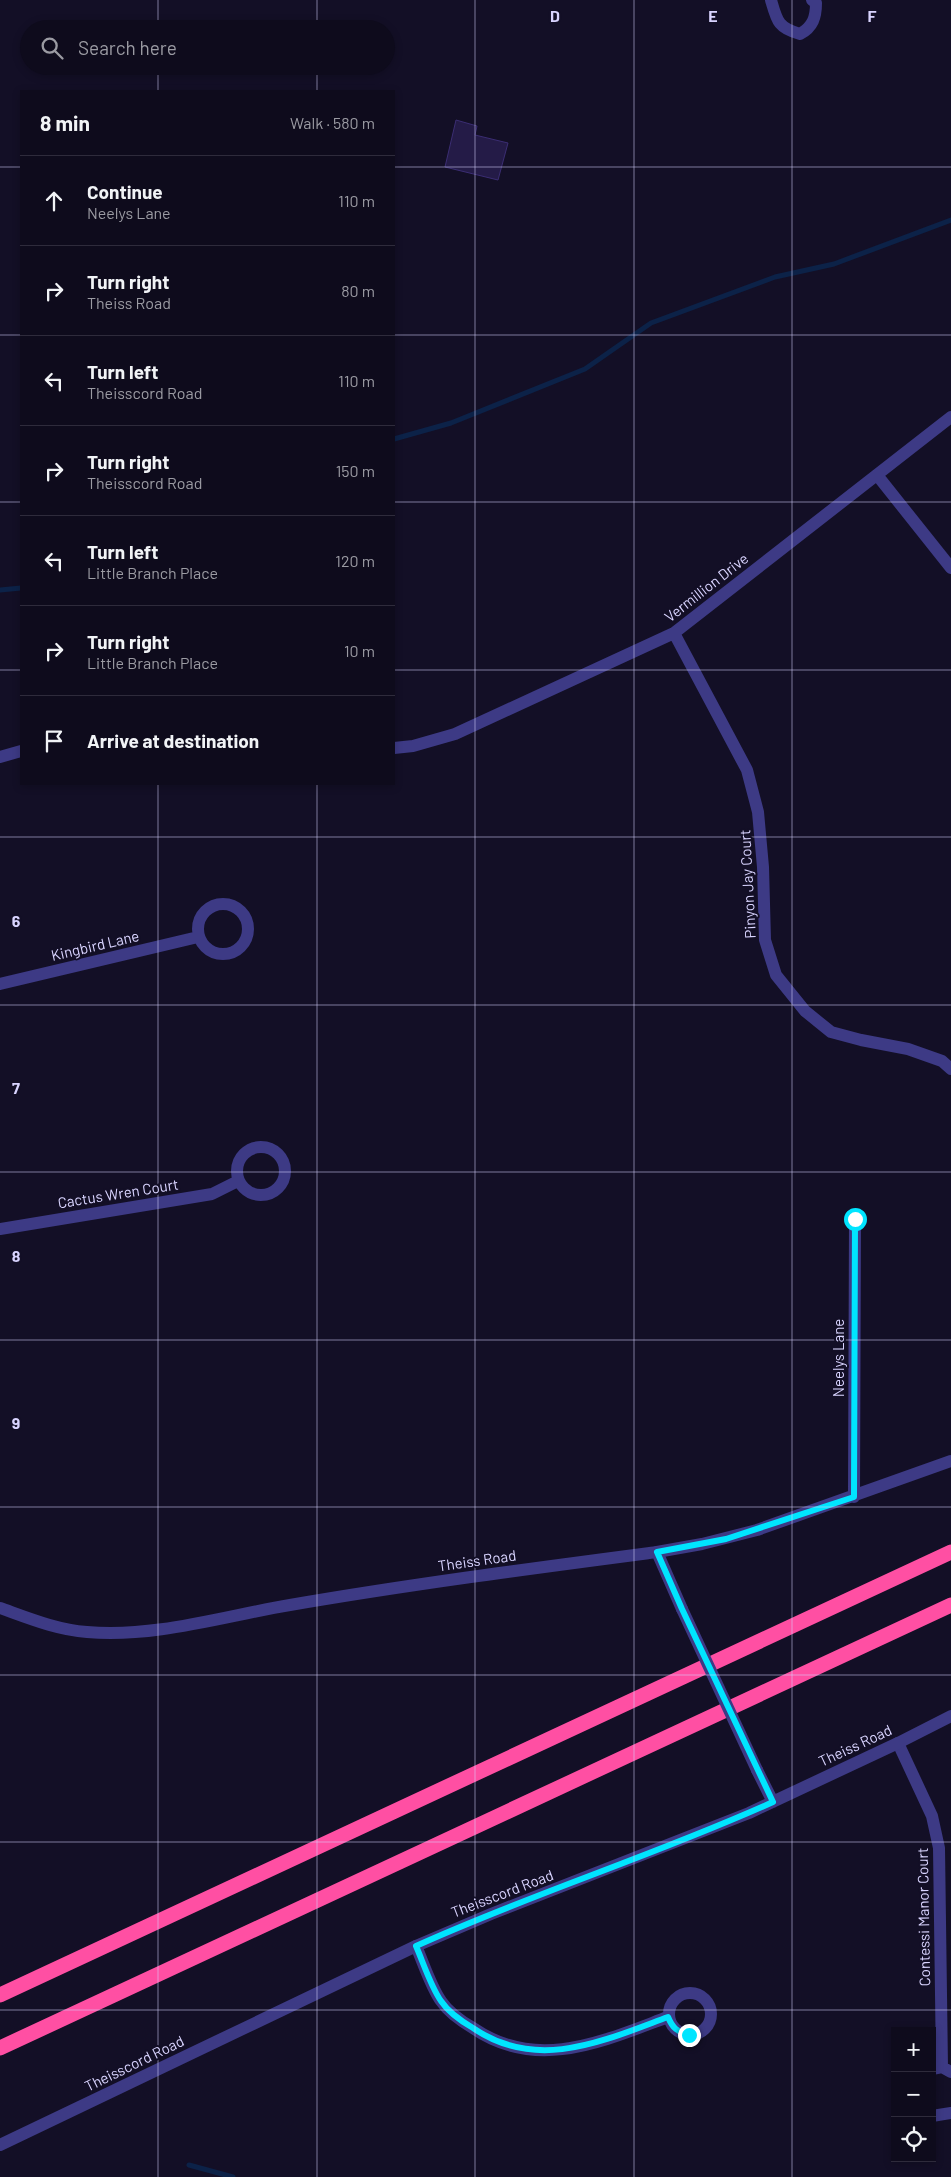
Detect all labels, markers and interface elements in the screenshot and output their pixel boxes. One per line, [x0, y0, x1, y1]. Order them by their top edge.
text: D [550, 6, 560, 25]
text: E [708, 6, 718, 25]
text: F [868, 6, 877, 25]
search box [20, 20, 395, 75]
icon: search [38, 34, 66, 62]
text: Search here [78, 36, 177, 59]
text: 8 min [40, 110, 90, 135]
text: Walk · 580 m [290, 113, 375, 132]
text: Continue [87, 180, 163, 203]
icon: ahead [40, 187, 68, 215]
text: 110 m [338, 191, 375, 210]
text: Neelys Lane [87, 203, 171, 222]
text: Turn right [87, 270, 169, 293]
icon: right [40, 277, 68, 305]
text: 80 m [341, 281, 375, 300]
text: Theiss Road [87, 293, 171, 312]
text: Turn left [87, 360, 158, 383]
icon: left [40, 367, 68, 395]
text: 110 m [338, 371, 375, 390]
text: Theisscord Road [87, 383, 202, 402]
text: Turn right [87, 450, 169, 473]
icon: right [40, 457, 68, 485]
text: 150 m [336, 461, 375, 480]
text: Theisscord Road [87, 473, 202, 492]
text: Turn left [87, 540, 158, 563]
icon: left [40, 547, 68, 575]
street label: Vermillion Drive [661, 549, 751, 625]
text: 120 m [335, 551, 375, 570]
text: Little Branch Place [87, 563, 218, 582]
text: Turn right [87, 630, 169, 653]
icon: right [40, 637, 68, 665]
text: 10 m [344, 641, 375, 660]
text: Little Branch Place [87, 653, 218, 672]
icon: arrive [40, 727, 68, 755]
text: Arrive at destination [87, 729, 259, 752]
street label: Pinyon Jay Court [735, 829, 759, 939]
text: 6 [12, 911, 21, 930]
street label: Kingbird Lane [49, 926, 141, 964]
text: 7 [12, 1078, 20, 1097]
street label: Cactus Wren Court [56, 1175, 180, 1211]
route start [844, 1208, 867, 1231]
text: 8 [12, 1246, 21, 1265]
street label: Neelys Lane [829, 1319, 847, 1397]
text: 9 [12, 1413, 20, 1432]
street label: Theiss Road [437, 1546, 517, 1574]
street label: Theiss Road [816, 1720, 894, 1770]
street label: Contessi Manor Court [913, 1847, 933, 1987]
street label: Theisscord Road [448, 1865, 556, 1921]
route end [678, 2024, 701, 2047]
map controls [891, 2027, 936, 2162]
button: + [891, 2027, 936, 2072]
street label: Theisscord Road [81, 2031, 187, 2095]
button: − [891, 2072, 936, 2117]
button: locate [891, 2117, 936, 2162]

